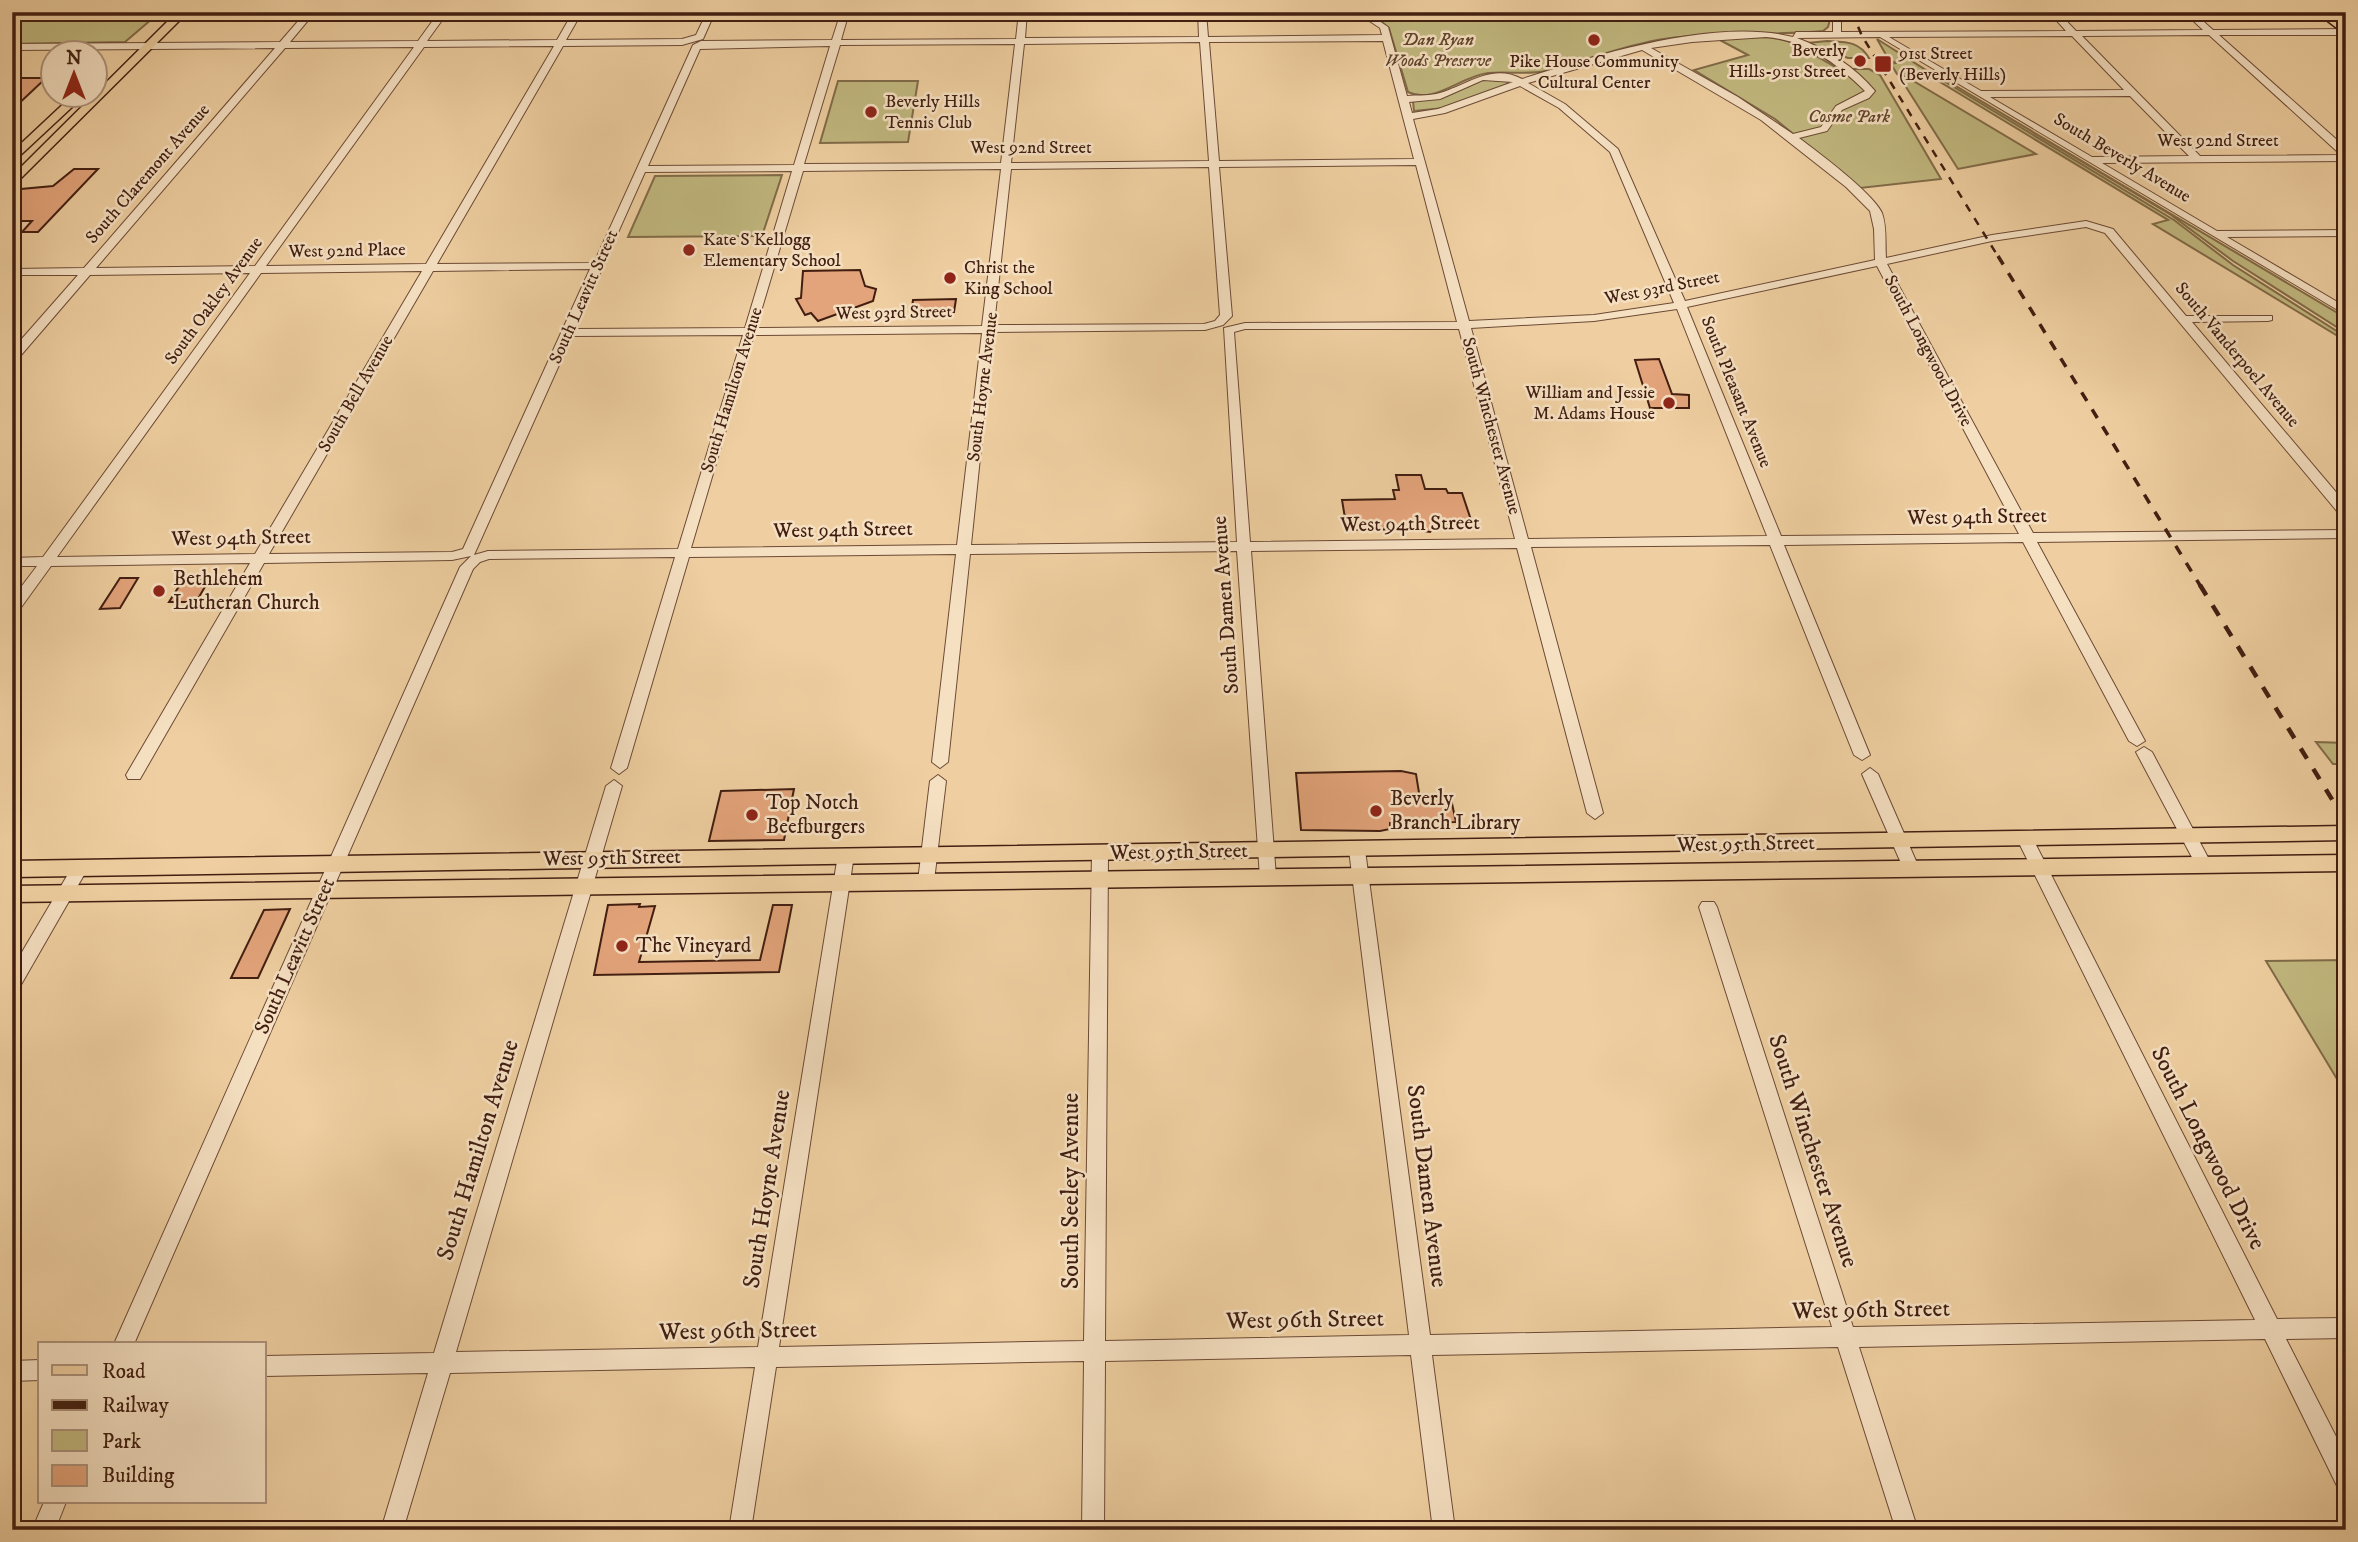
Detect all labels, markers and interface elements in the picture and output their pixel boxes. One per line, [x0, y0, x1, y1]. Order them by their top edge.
park label: Dan Ryan Woods Preserve [1385, 29, 1492, 72]
marker: Pike House Community Cultural Center [1586, 32, 1602, 48]
north arrow [38, 38, 108, 108]
place label: Beverly Hills-91st Street [1728, 40, 1846, 83]
place label: 91st Street (Beverly Hills) [1898, 43, 2006, 86]
text: N [66, 47, 82, 70]
place label: Pike House Community Cultural Center [1509, 51, 1679, 94]
marker: Beverly Hills-91st Street [1852, 53, 1868, 69]
marker: 91st Street (Beverly Hills) [1873, 54, 1893, 74]
place label: Beverly Hills Tennis Club [885, 91, 980, 134]
street label: South Claremont Avenue [81, 100, 215, 248]
marker: Beverly Hills Tennis Club [863, 104, 879, 120]
park label: Cosme Park [1808, 106, 1890, 128]
street label: South Beverly Avenue [2049, 108, 2195, 208]
street label: West 92nd Street [2156, 130, 2279, 152]
street label: West 92nd Street [969, 137, 1092, 159]
street label: South Leavitt Street [545, 226, 624, 367]
place label: Kate S Kellogg Elementary School [703, 229, 841, 272]
street label: South Oakley Avenue [160, 233, 268, 369]
street label: West 92nd Place [287, 239, 406, 263]
marker: Kate S Kellogg Elementary School [681, 242, 697, 258]
place label: Christ the King School [964, 257, 1053, 300]
street label: West 93rd Street [1602, 266, 1721, 310]
marker: Christ the King School [942, 270, 958, 286]
street label: South Longwood Drive [1879, 272, 1977, 430]
street label: South Vanderpoel Avenue [2170, 278, 2304, 432]
street label: West 93rd Street [835, 301, 953, 325]
street label: South Hamilton Avenue [696, 305, 768, 475]
street label: South Hoyne Avenue [963, 311, 1003, 463]
street label: South Pleasant Avenue [1696, 313, 1776, 471]
street label: South Bell Avenue [314, 332, 398, 456]
street label: South Winchester Avenue [1457, 335, 1525, 517]
place label: William and Jessie M. Adams House [1524, 382, 1655, 425]
marker: William and Jessie M. Adams House [1661, 395, 1677, 411]
street label: West 94th Street [1906, 503, 2047, 531]
street label: West 94th Street [1339, 510, 1480, 538]
street label: South Damen Avenue [1207, 515, 1245, 695]
street label: West 94th Street [772, 516, 913, 544]
street label: West 94th Street [170, 524, 311, 552]
place label: Bethlehem Lutheran Church [173, 566, 320, 616]
marker: Bethlehem Lutheran Church [151, 583, 167, 599]
place label: Beverly Branch Library [1390, 786, 1521, 836]
place label: Top Notch Beefburgers [766, 790, 865, 840]
marker: Beverly Branch Library [1368, 803, 1384, 819]
marker: Top Notch Beefburgers [744, 807, 760, 823]
street label: West 95th Street [1676, 830, 1815, 858]
street label: West 95th Street [1109, 838, 1248, 866]
street label: West 95th Street [542, 844, 681, 872]
street label: South Leavitt Street [249, 874, 341, 1038]
place label: The Vineyard [636, 933, 752, 959]
marker: The Vineyard [614, 938, 630, 954]
street label: South Winchester Avenue [1761, 1031, 1865, 1272]
street label: South Hamilton Avenue [430, 1036, 526, 1264]
street label: South Longwood Drive [2144, 1041, 2272, 1255]
street label: South Damen Avenue [1400, 1083, 1454, 1289]
street label: South Hoyne Avenue [736, 1087, 798, 1291]
street label: South Seeley Avenue [1056, 1093, 1086, 1289]
street label: West 96th Street [1791, 1294, 1951, 1326]
street label: West 96th Street [1225, 1304, 1385, 1336]
street label: West 96th Street [658, 1315, 818, 1347]
legend [38, 1342, 266, 1504]
text: Road [102, 1359, 146, 1385]
text: Railway [102, 1393, 170, 1419]
text: Park [102, 1429, 142, 1455]
text: Building [102, 1463, 175, 1489]

